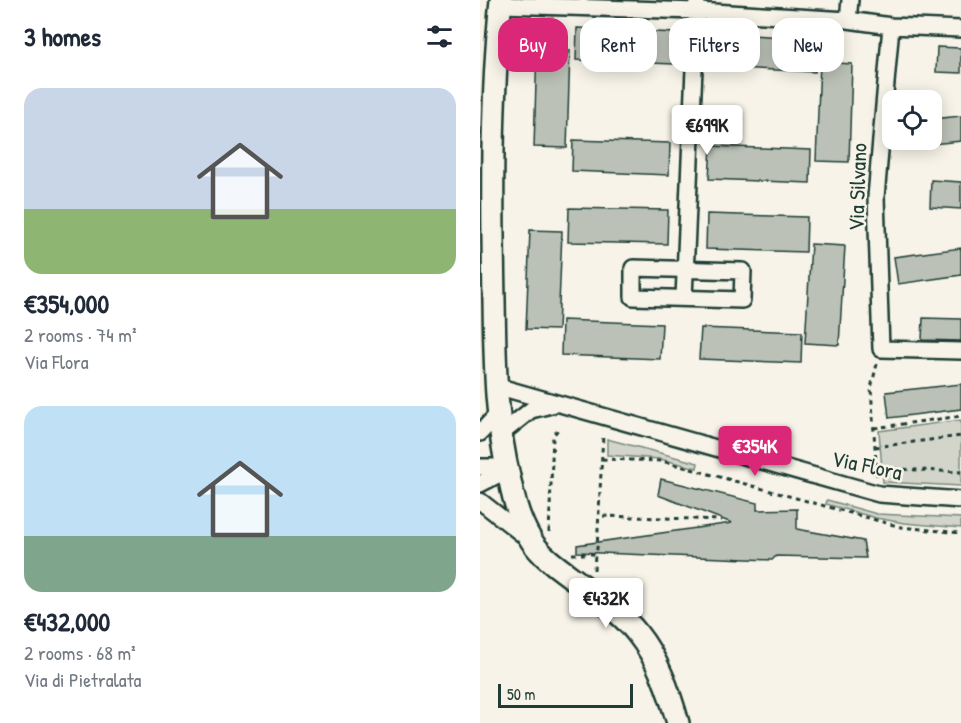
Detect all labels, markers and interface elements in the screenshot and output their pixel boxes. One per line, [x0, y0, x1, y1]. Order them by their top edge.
chip: Buy [498, 18, 568, 72]
chip: Rent [580, 18, 657, 72]
chip: Filters [669, 18, 760, 72]
chip: New [772, 18, 844, 72]
text: 3 homes [24, 19, 101, 54]
icon: filters [423, 20, 456, 53]
map controls [882, 90, 942, 150]
button: locate [882, 90, 942, 150]
pin: €699K [665, 105, 749, 156]
text: €699K [686, 111, 728, 138]
icon: home [186, 127, 294, 235]
street label: Via Silvano [840, 142, 874, 232]
text: €354,000 [24, 286, 109, 321]
text: 2 rooms · 74 m² [24, 321, 136, 348]
text: Via Flora [24, 348, 89, 375]
pin: €354K [713, 426, 797, 477]
text: €354K [733, 432, 778, 459]
street label: Via Flora [829, 443, 905, 487]
icon: home [186, 445, 294, 553]
pin: €432K [564, 578, 648, 629]
text: €432K [583, 584, 629, 611]
text: €432,000 [24, 604, 110, 639]
text: 2 rooms · 68 m² [24, 639, 136, 666]
text: Via di Pietralata [24, 666, 141, 693]
scale bar [498, 681, 633, 708]
text: 50 m [507, 683, 536, 705]

